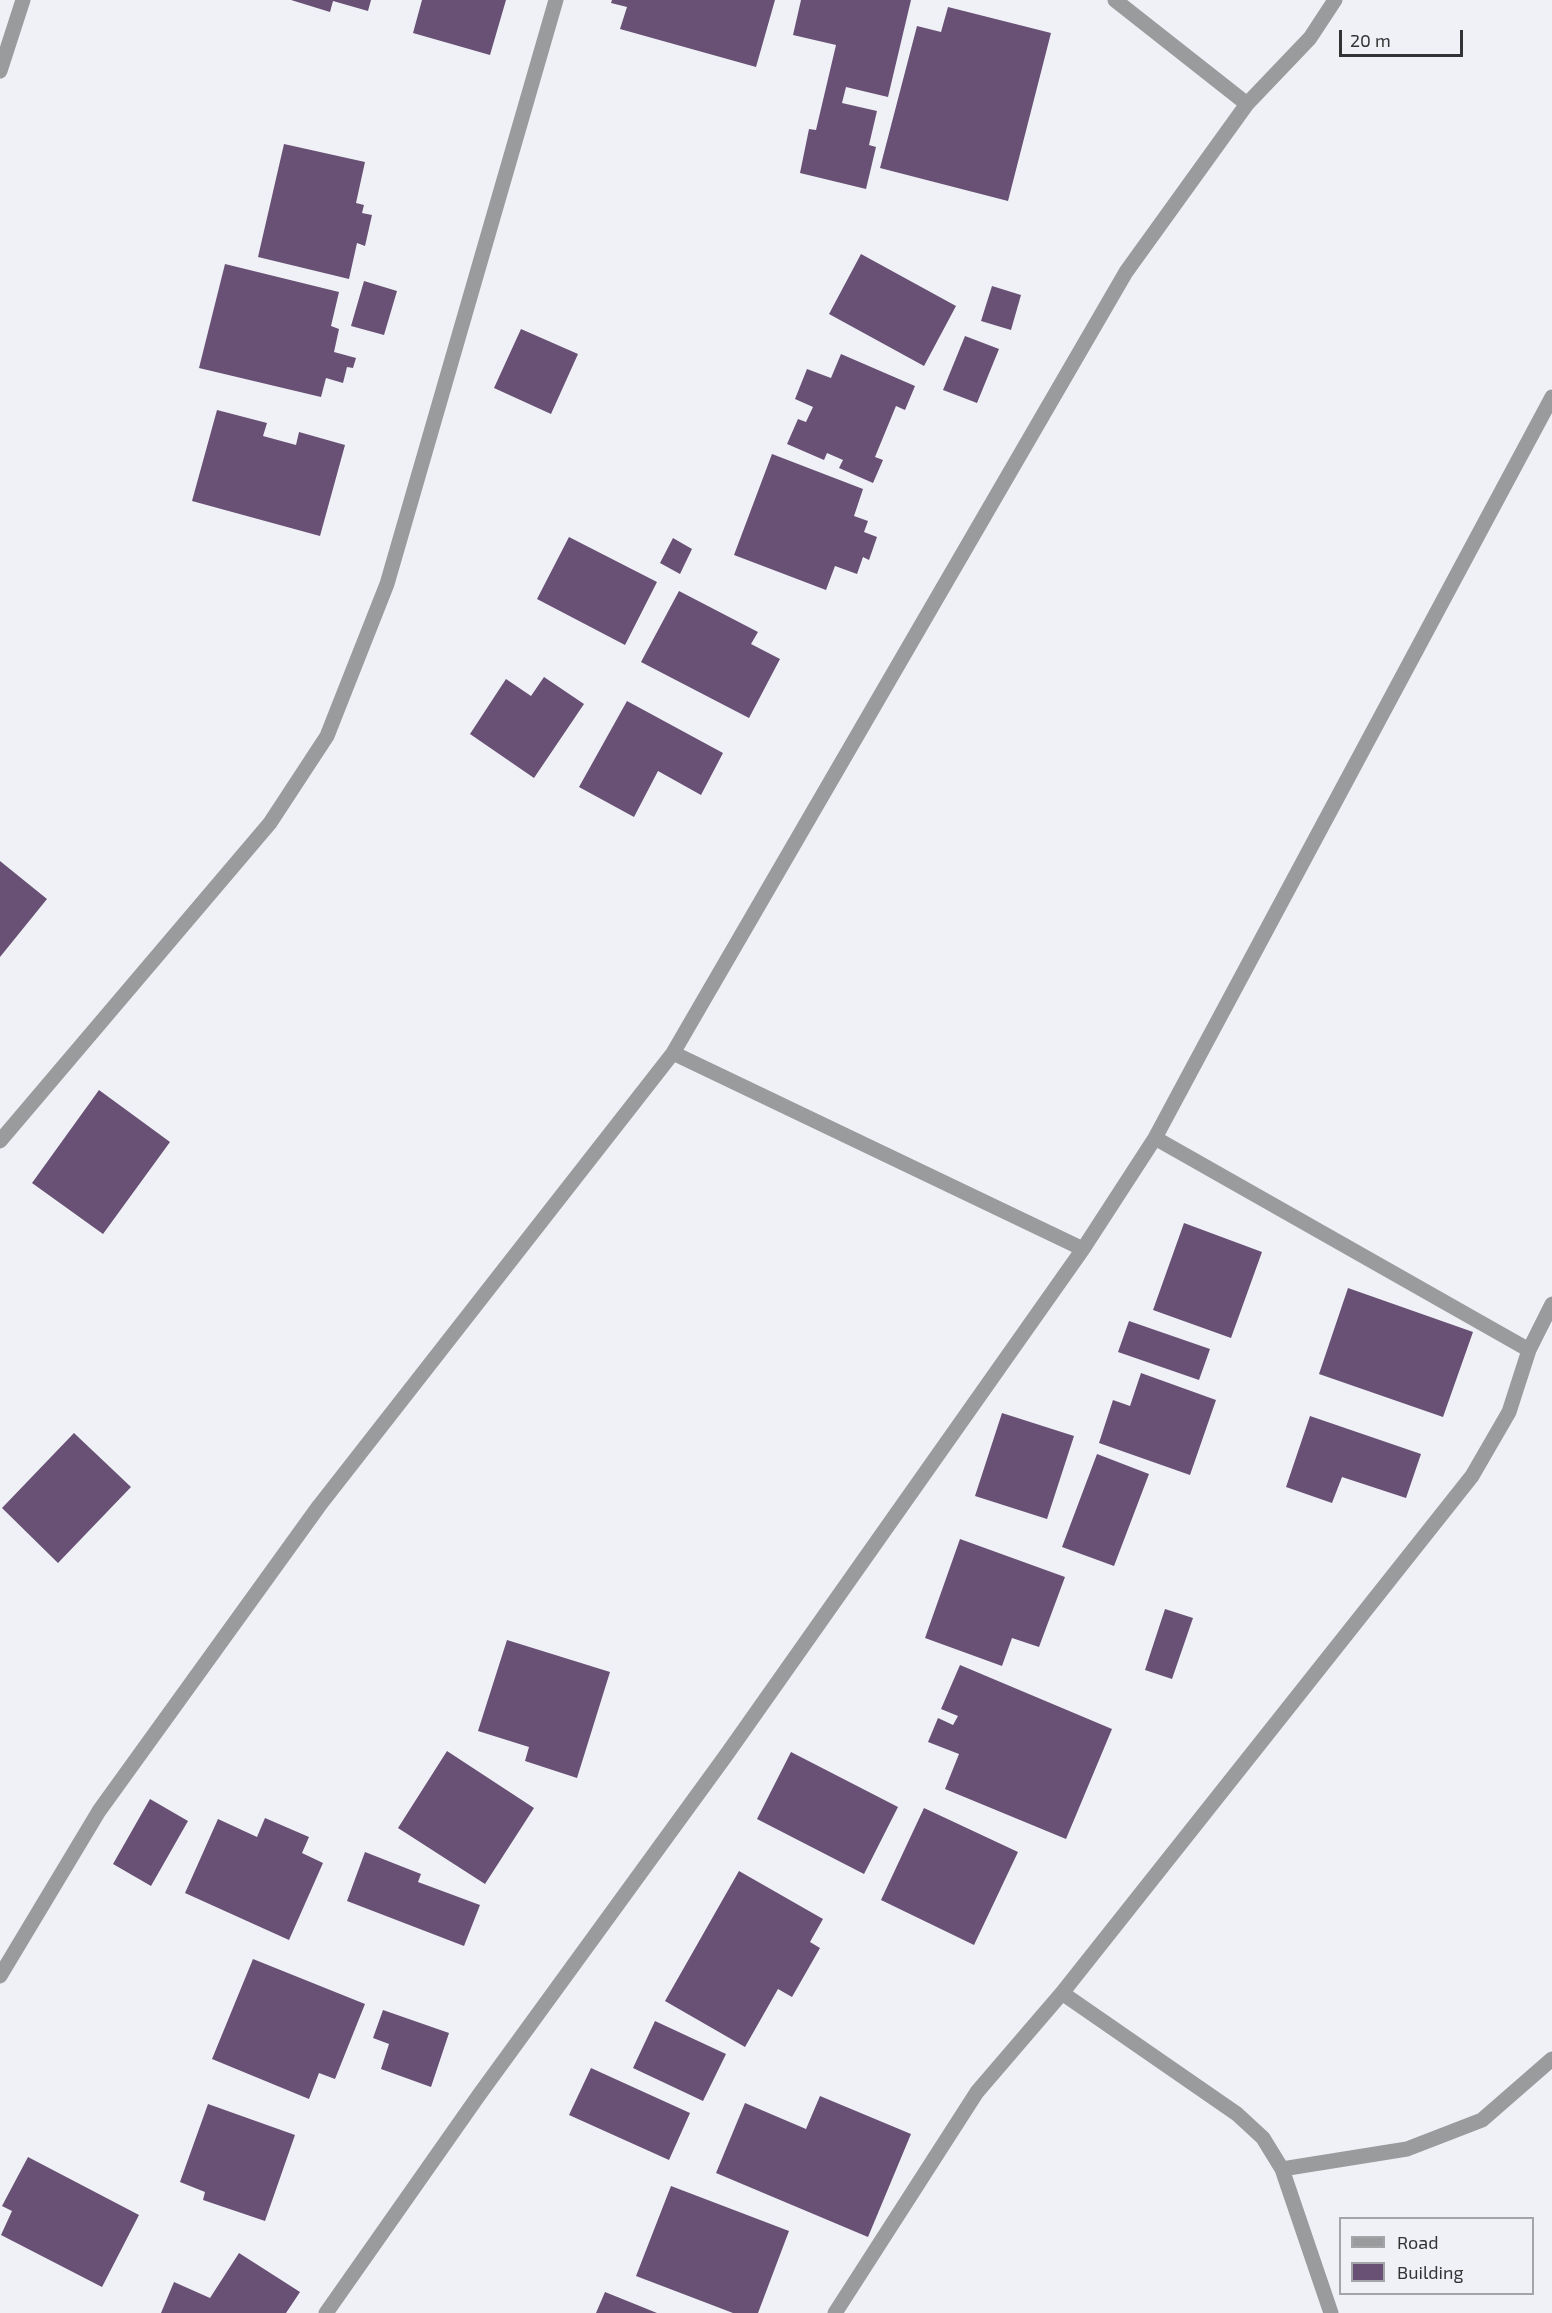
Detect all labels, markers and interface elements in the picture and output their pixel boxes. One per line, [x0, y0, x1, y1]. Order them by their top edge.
scale bar [1342, 18, 1466, 56]
text: 20 m [1350, 29, 1391, 51]
legend [1339, 2217, 1534, 2295]
text: Road [1397, 2231, 1438, 2253]
text: Building [1397, 2261, 1464, 2283]

